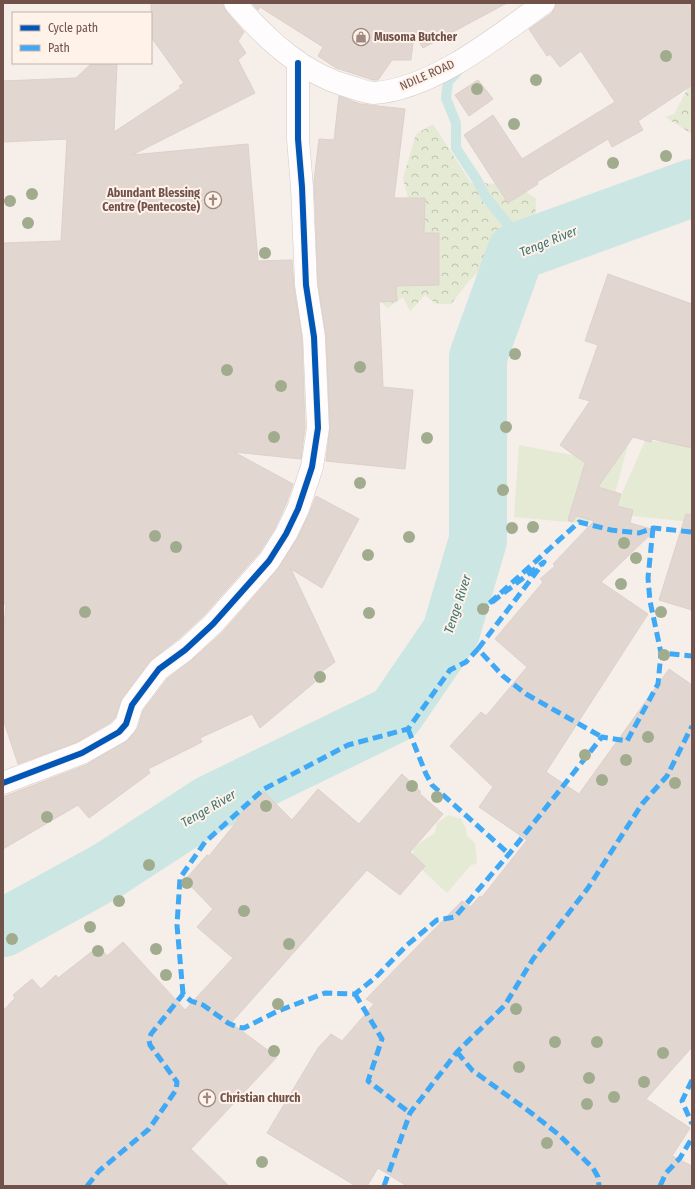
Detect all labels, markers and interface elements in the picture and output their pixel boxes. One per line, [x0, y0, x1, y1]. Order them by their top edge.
legend [12, 12, 152, 64]
text: Cycle path [48, 21, 98, 35]
shop icon: Musoma Butcher [351, 27, 371, 47]
place label: Musoma Butcher [374, 30, 458, 44]
text: Path [48, 41, 70, 55]
street label: NDILE ROAD [398, 57, 457, 93]
place label: Abundant Blessing Centre (Pentecoste) [102, 186, 200, 214]
church icon: Abundant Blessing Centre (Pentecoste) [203, 190, 223, 210]
water label: Tenge River [517, 223, 580, 260]
water label: Tenge River [441, 572, 474, 635]
water label: Tenge River [178, 786, 239, 830]
church icon: Christian church [197, 1088, 217, 1108]
place label: Christian church [220, 1091, 301, 1105]

